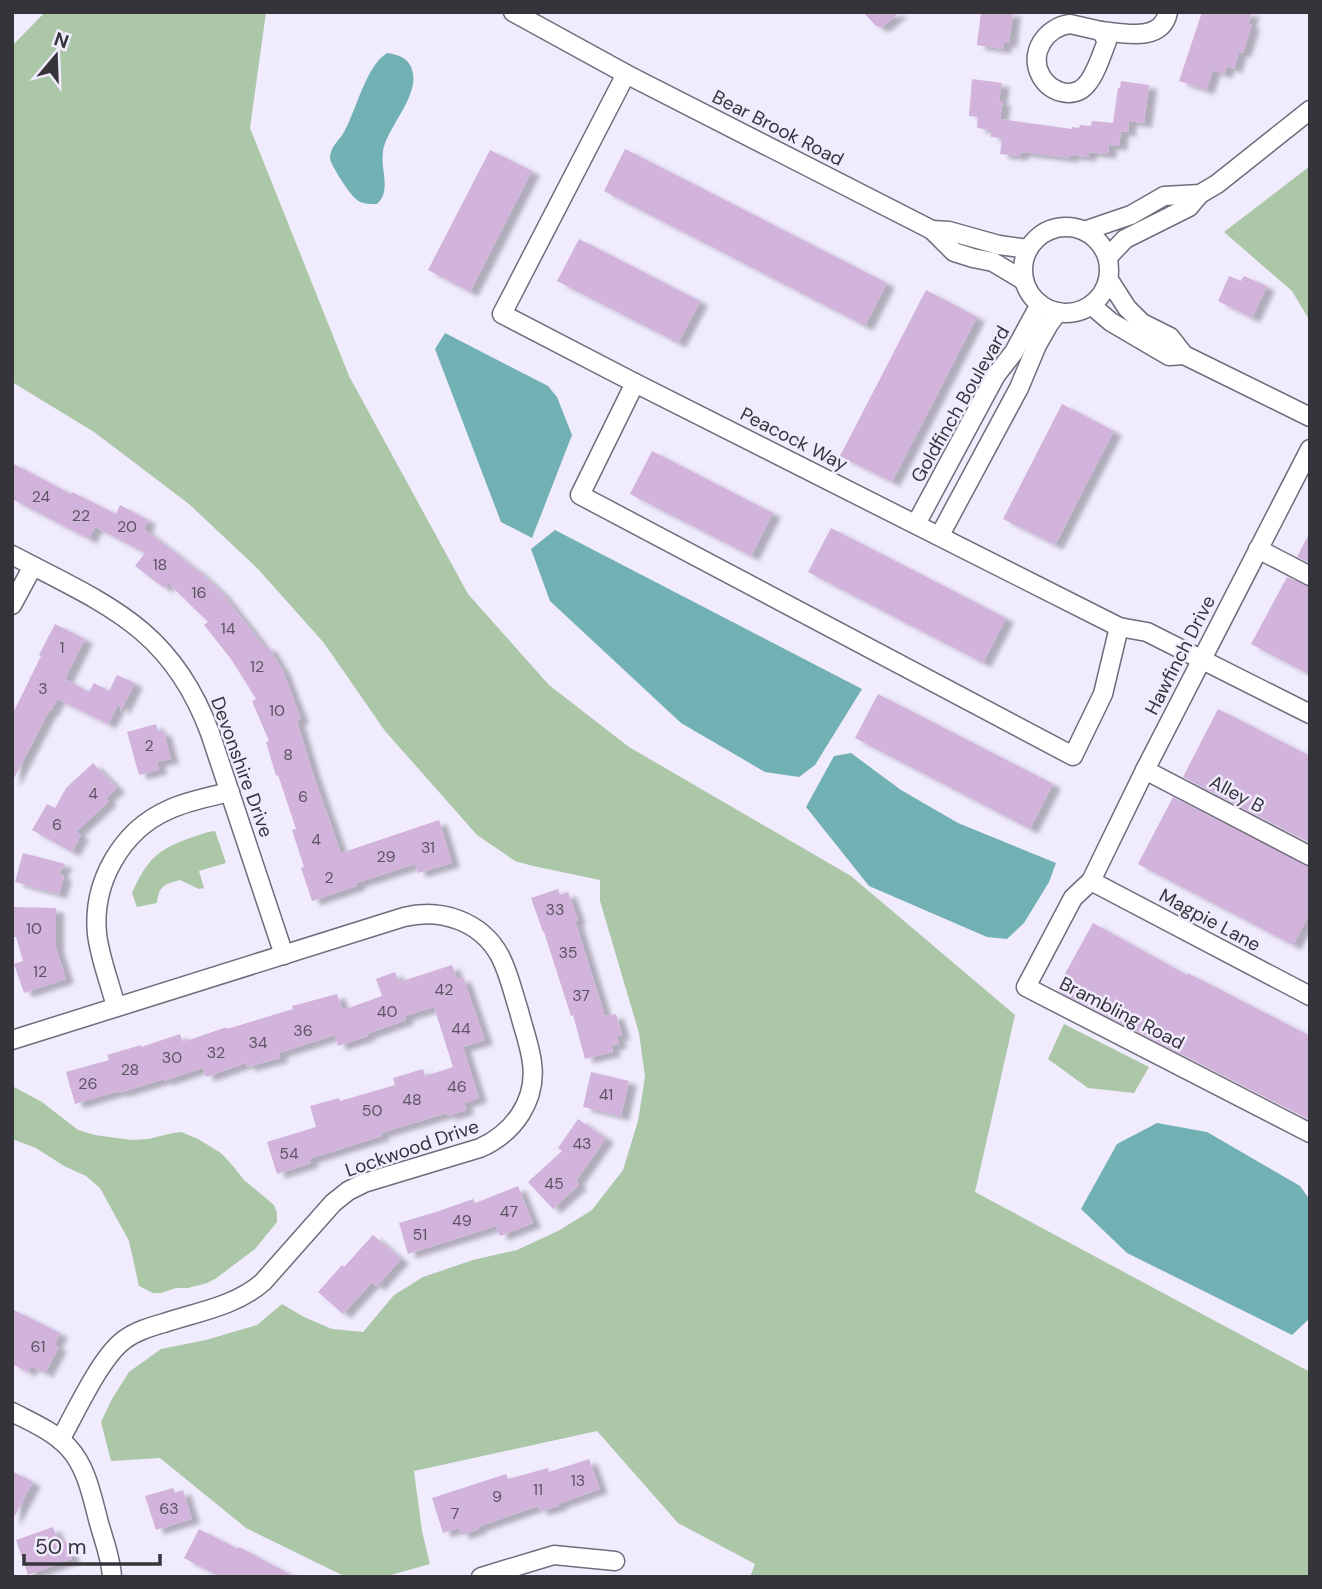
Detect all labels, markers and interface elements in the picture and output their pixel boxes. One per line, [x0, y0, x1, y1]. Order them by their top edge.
north arrow [21, 21, 91, 91]
text: N [51, 26, 72, 54]
street label: Bear Brook Road [708, 84, 848, 172]
street label: Goldfinch Boulevard [905, 321, 1015, 487]
street label: Peacock Way [736, 401, 852, 477]
house number: 24 [32, 486, 51, 507]
house number: 22 [72, 505, 90, 526]
house number: 20 [117, 516, 137, 537]
house number: 18 [153, 554, 167, 575]
house number: 16 [191, 582, 207, 603]
street label: Hawfinch Drive [1139, 591, 1221, 719]
house number: 14 [221, 618, 236, 639]
house number: 1 [60, 637, 65, 658]
house number: 12 [250, 656, 264, 677]
house number: 3 [38, 678, 48, 699]
street label: Devonshire Drive [205, 693, 279, 841]
house number: 10 [269, 700, 285, 721]
house number: 2 [144, 735, 154, 756]
house number: 8 [283, 744, 293, 765]
street label: Alley B [1205, 769, 1269, 819]
house number: 4 [88, 783, 98, 804]
house number: 6 [298, 786, 308, 807]
house number: 6 [52, 814, 62, 835]
house number: 4 [311, 829, 321, 850]
house number: 31 [421, 837, 435, 858]
house number: 29 [376, 846, 396, 867]
house number: 2 [324, 867, 334, 888]
street label: Magpie Lane [1155, 883, 1265, 957]
house number: 33 [546, 899, 564, 920]
house number: 10 [26, 918, 42, 939]
house number: 35 [558, 942, 578, 963]
house number: 12 [33, 961, 47, 982]
street label: Brambling Road [1055, 971, 1189, 1055]
house number: 42 [435, 979, 453, 1000]
house number: 37 [572, 985, 590, 1006]
house number: 40 [377, 1001, 397, 1022]
house number: 44 [451, 1018, 471, 1039]
house number: 36 [293, 1020, 313, 1041]
house number: 34 [248, 1032, 268, 1053]
house number: 32 [207, 1042, 225, 1063]
house number: 30 [162, 1047, 182, 1068]
house number: 28 [121, 1059, 139, 1080]
house number: 26 [78, 1073, 98, 1094]
house number: 46 [447, 1076, 467, 1097]
house number: 41 [599, 1084, 613, 1105]
house number: 48 [402, 1089, 422, 1110]
house number: 50 [362, 1100, 382, 1121]
street label: Lockwood Drive [342, 1113, 482, 1183]
house number: 43 [572, 1133, 592, 1154]
house number: 54 [279, 1143, 299, 1164]
house number: 45 [544, 1173, 564, 1194]
house number: 47 [500, 1201, 518, 1222]
house number: 49 [452, 1210, 472, 1231]
house number: 51 [413, 1224, 427, 1245]
house number: 61 [30, 1336, 46, 1357]
house number: 13 [571, 1470, 585, 1491]
house number: 11 [533, 1479, 543, 1500]
house number: 9 [492, 1486, 502, 1507]
house number: 63 [159, 1498, 179, 1519]
house number: 7 [451, 1503, 459, 1524]
scale bar [24, 1522, 161, 1566]
text: 50 m [35, 1533, 86, 1561]

